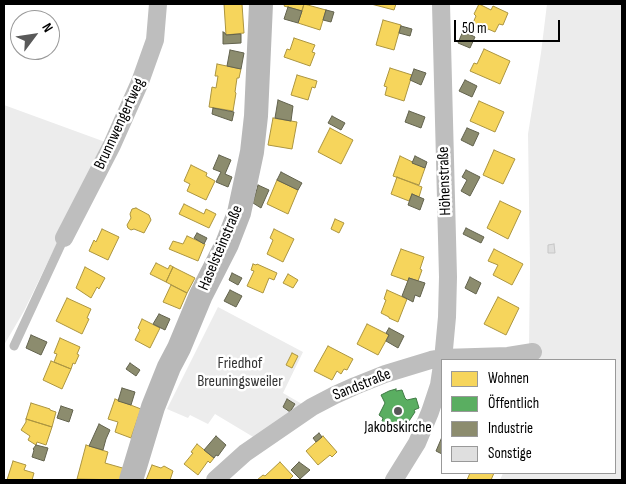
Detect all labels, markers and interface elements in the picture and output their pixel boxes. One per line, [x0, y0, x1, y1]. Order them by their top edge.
north arrow [10, 10, 60, 60]
scale bar [456, 10, 562, 42]
text: 50 m [462, 19, 487, 38]
text: N [38, 20, 57, 35]
street label: Brunnwengertweg [90, 75, 150, 173]
street label: Höhenstraße [434, 146, 456, 216]
street label: Haselsteinstraße [194, 203, 248, 293]
park label: Friedhof Breuningsweiler [197, 354, 283, 392]
legend [441, 359, 616, 474]
street label: Sandstraße [330, 365, 394, 405]
text: Wohnen [488, 369, 529, 388]
text: Öffentlich [488, 394, 539, 413]
marker: Jakobskirche [392, 405, 404, 417]
place label: Jakobskirche [364, 418, 432, 438]
text: Industrie [488, 419, 533, 438]
text: Sonstige [488, 444, 532, 463]

